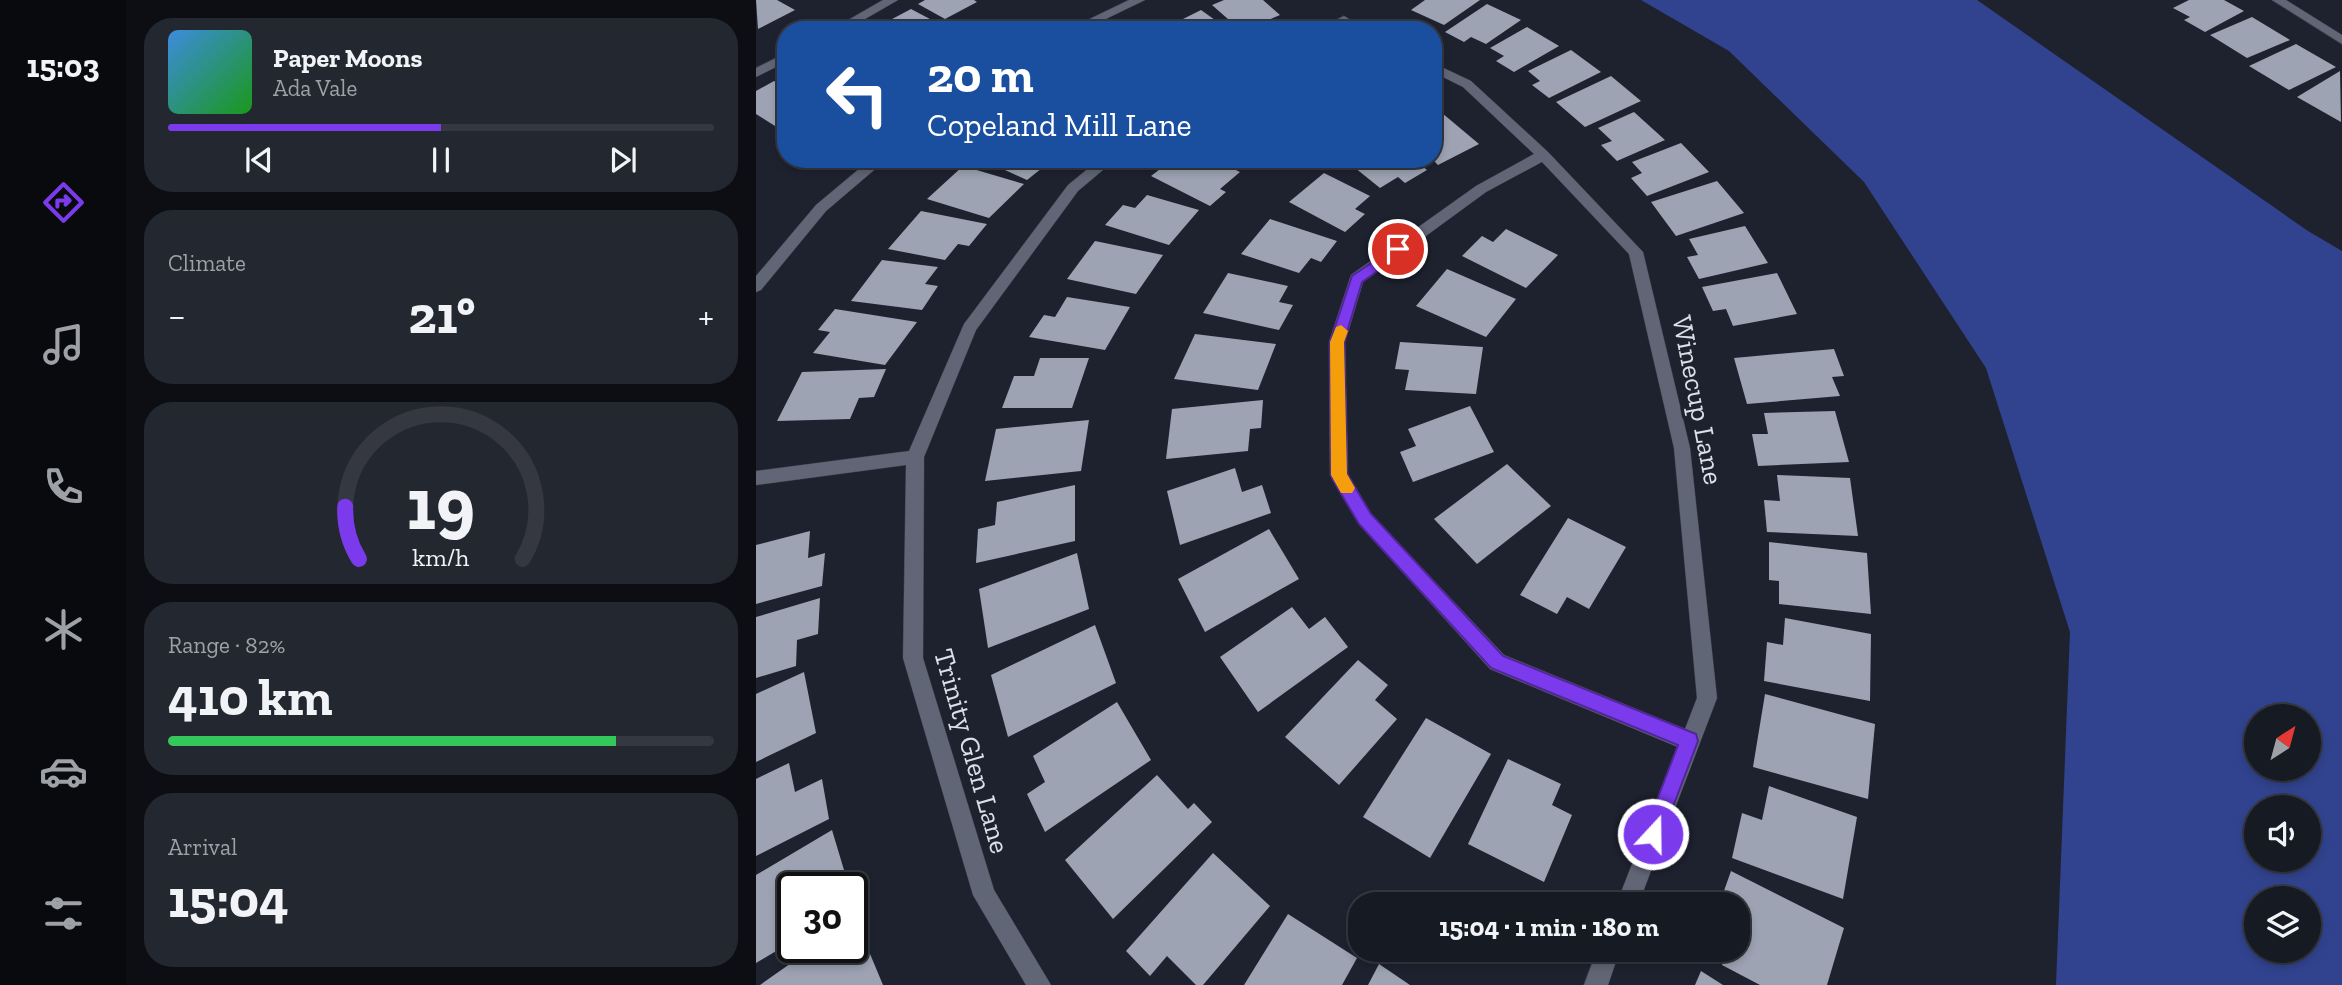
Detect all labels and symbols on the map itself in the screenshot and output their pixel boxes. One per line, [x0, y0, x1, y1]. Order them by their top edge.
pin [1368, 219, 1428, 279]
street label: Winecup Lane [1665, 313, 1731, 487]
street label: Trinity Glen Lane [927, 645, 1017, 857]
north arrow [2244, 704, 2320, 780]
position arrow [1616, 797, 1690, 871]
speed limit sign: 30 [777, 872, 868, 963]

